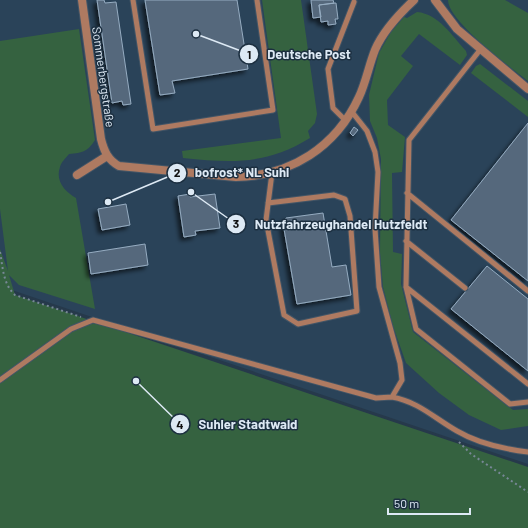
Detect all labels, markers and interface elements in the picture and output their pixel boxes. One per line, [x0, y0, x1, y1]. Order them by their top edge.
street label: Sommerbergstraße [90, 26, 118, 128]
callout: Deutsche Post [239, 42, 359, 67]
text: Deutsche Post [267, 46, 351, 62]
text: 1 [247, 47, 251, 61]
callout: bofrost* NL Suhl [167, 160, 297, 185]
text: bofrost* NL Suhl [195, 164, 289, 180]
text: 2 [174, 165, 181, 179]
callout: Nutzfahrzeughandel Hutzfeldt [226, 212, 435, 237]
text: 3 [233, 216, 239, 230]
text: Nutzfahrzeughandel Hutzfeldt [255, 216, 427, 232]
callout: Suhler Stadtwald [170, 412, 305, 437]
text: Suhler Stadtwald [199, 416, 297, 432]
text: 4 [176, 417, 184, 431]
scale bar [388, 490, 470, 516]
text: 50 m [394, 496, 419, 510]

